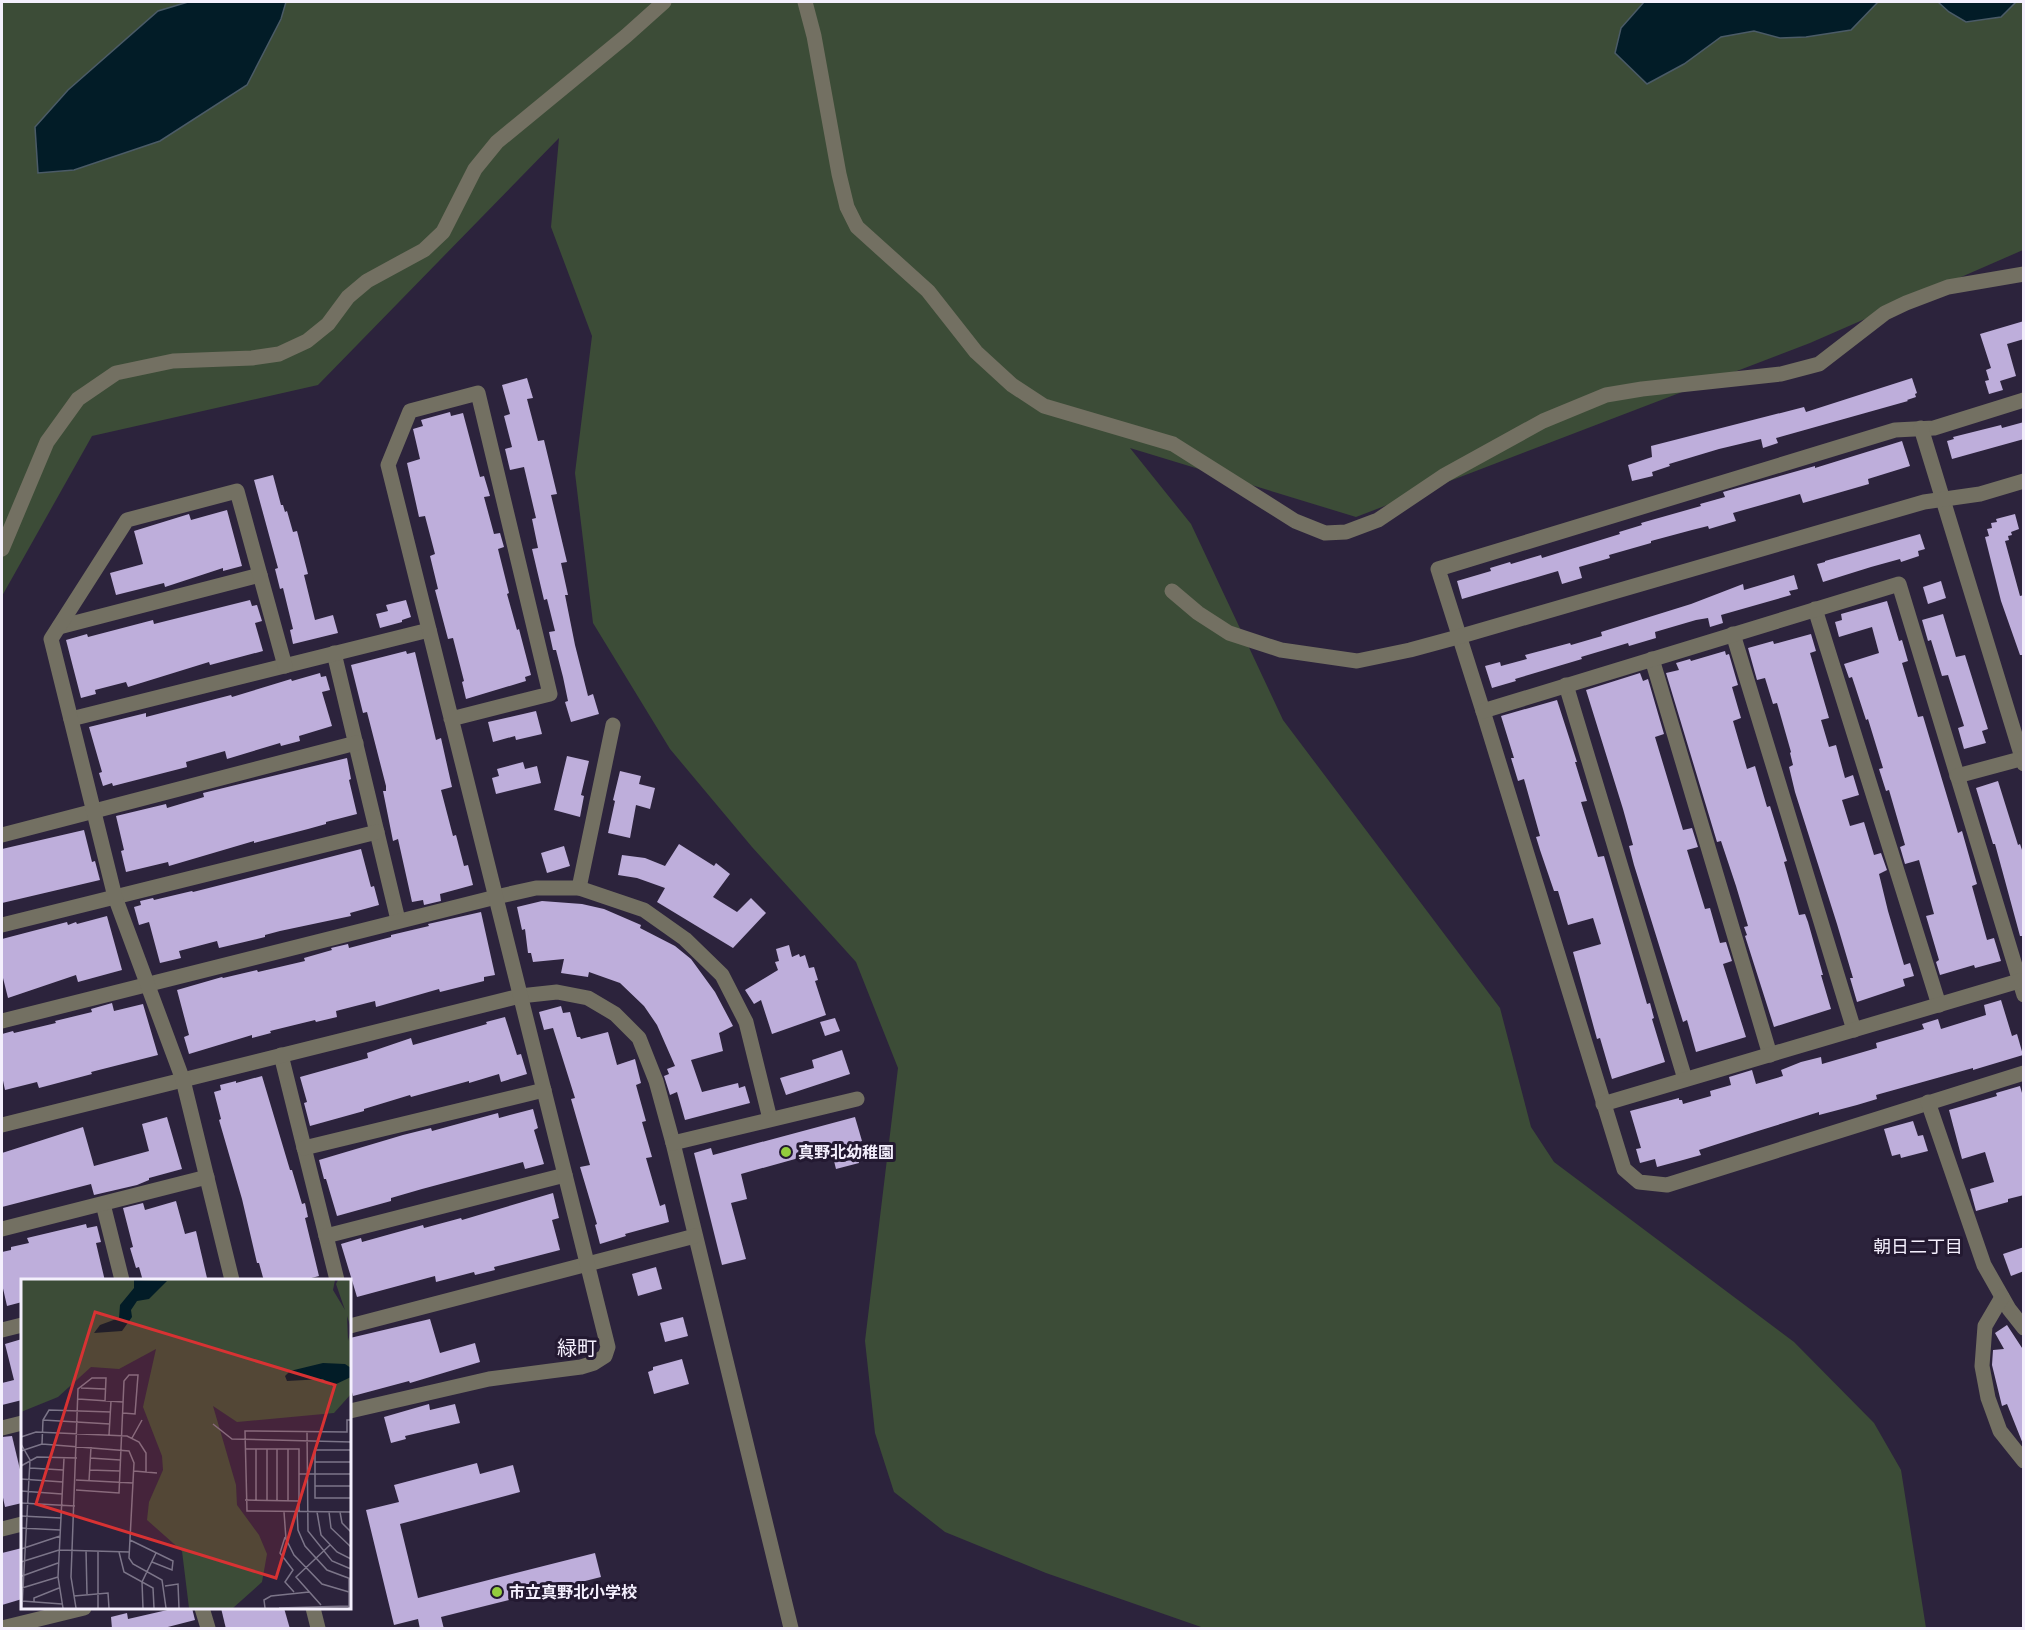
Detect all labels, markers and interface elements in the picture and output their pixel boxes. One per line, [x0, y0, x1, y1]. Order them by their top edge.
place label: 真野北幼稚園 [798, 1143, 894, 1162]
marker: 真野北幼稚園 [779, 1145, 793, 1159]
district label: 朝日二丁目 [1873, 1236, 1963, 1257]
inset map [21, 1279, 351, 1609]
district label: 緑町 [557, 1336, 597, 1360]
place label: 市立真野北小学校 [509, 1583, 637, 1602]
marker: 市立真野北小学校 [490, 1585, 504, 1599]

